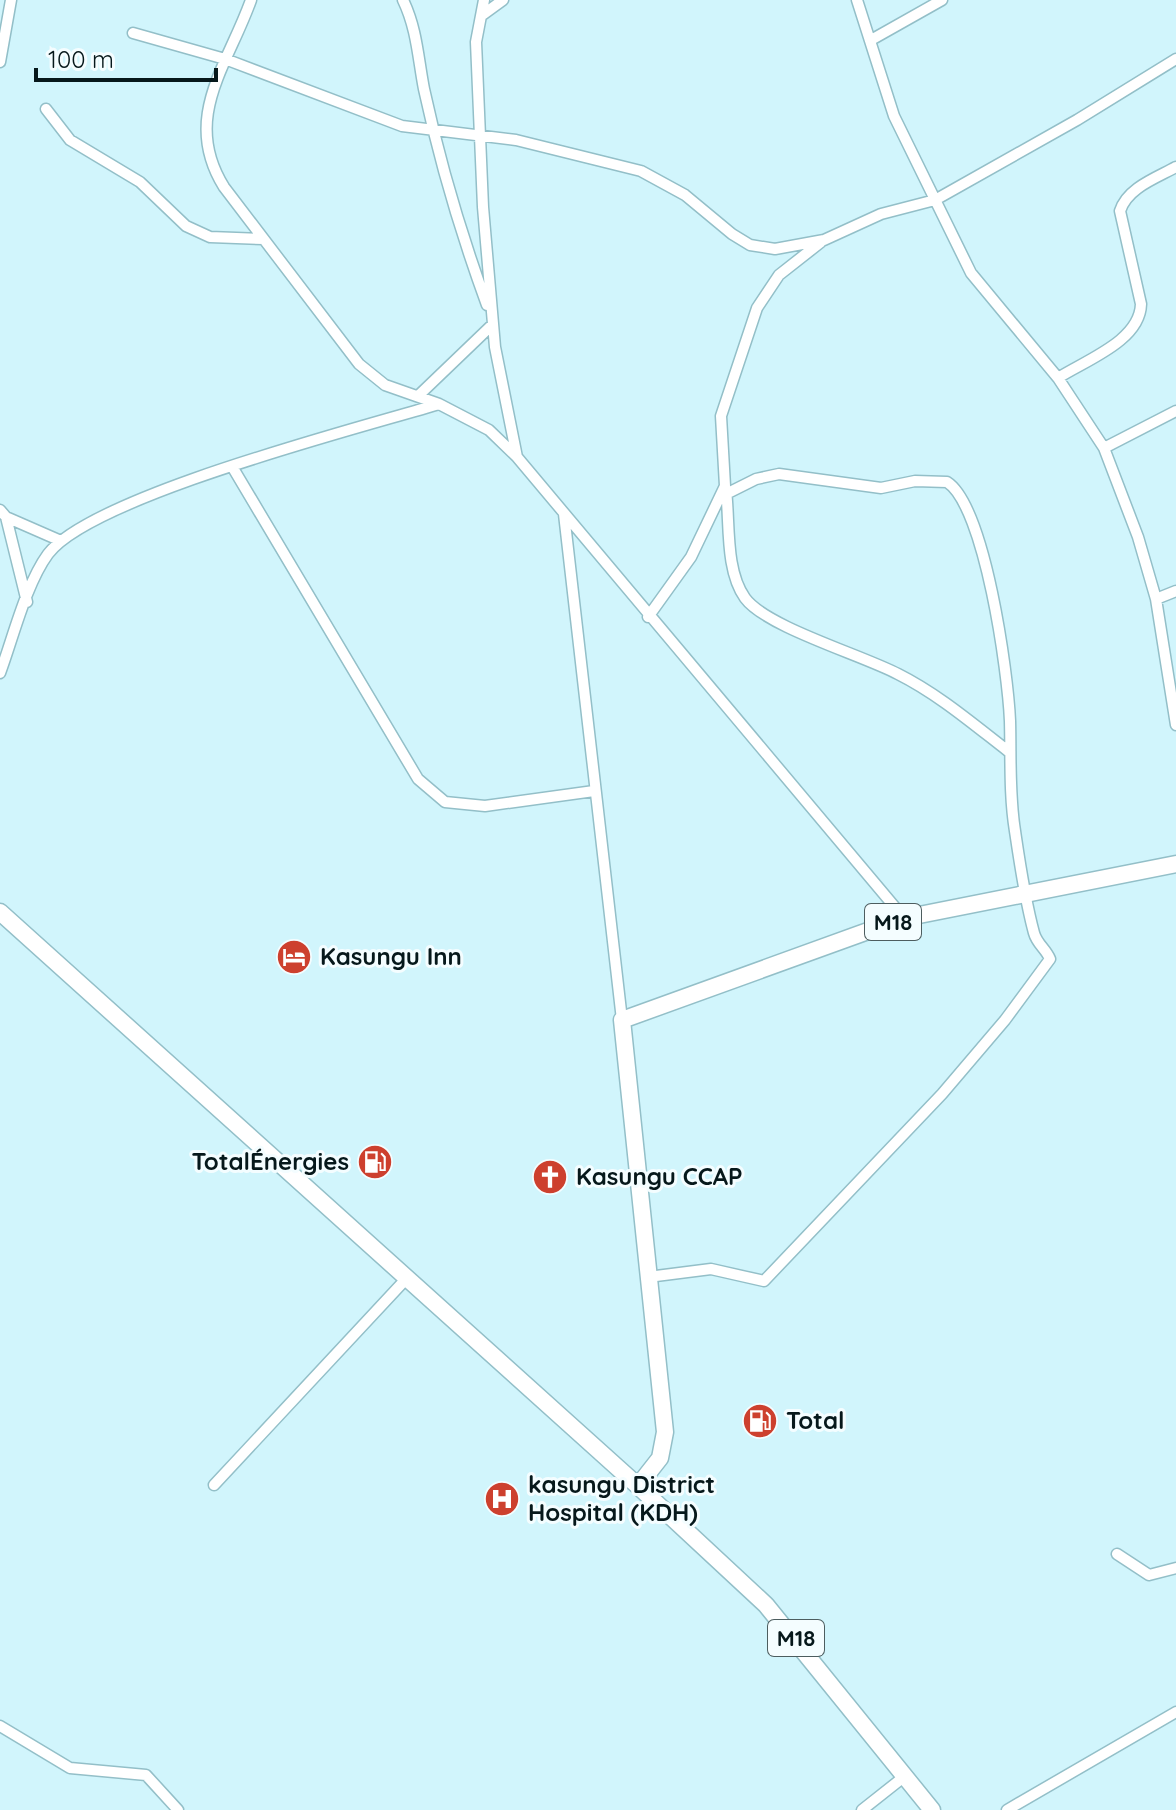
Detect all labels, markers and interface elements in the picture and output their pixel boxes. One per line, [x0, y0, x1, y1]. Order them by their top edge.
scale bar [36, 32, 216, 82]
text: 100 m [48, 44, 114, 74]
road number: M18 [865, 904, 921, 940]
hotel icon: Kasungu Inn [275, 938, 313, 976]
place label: Kasungu Inn [320, 941, 462, 971]
fuel station icon: TotalÉnergies [356, 1143, 394, 1181]
place label: TotalÉnergies [192, 1146, 349, 1176]
church icon: Kasungu CCAP [531, 1158, 569, 1196]
place label: Kasungu CCAP [576, 1161, 743, 1191]
fuel station icon: Total [741, 1402, 779, 1440]
place label: Total [786, 1405, 845, 1435]
place label: kasungu District Hospital (KDH) [528, 1469, 715, 1527]
hospital icon: kasungu District Hospital (KDH) [483, 1480, 521, 1518]
road number: M18 [768, 1620, 824, 1656]

